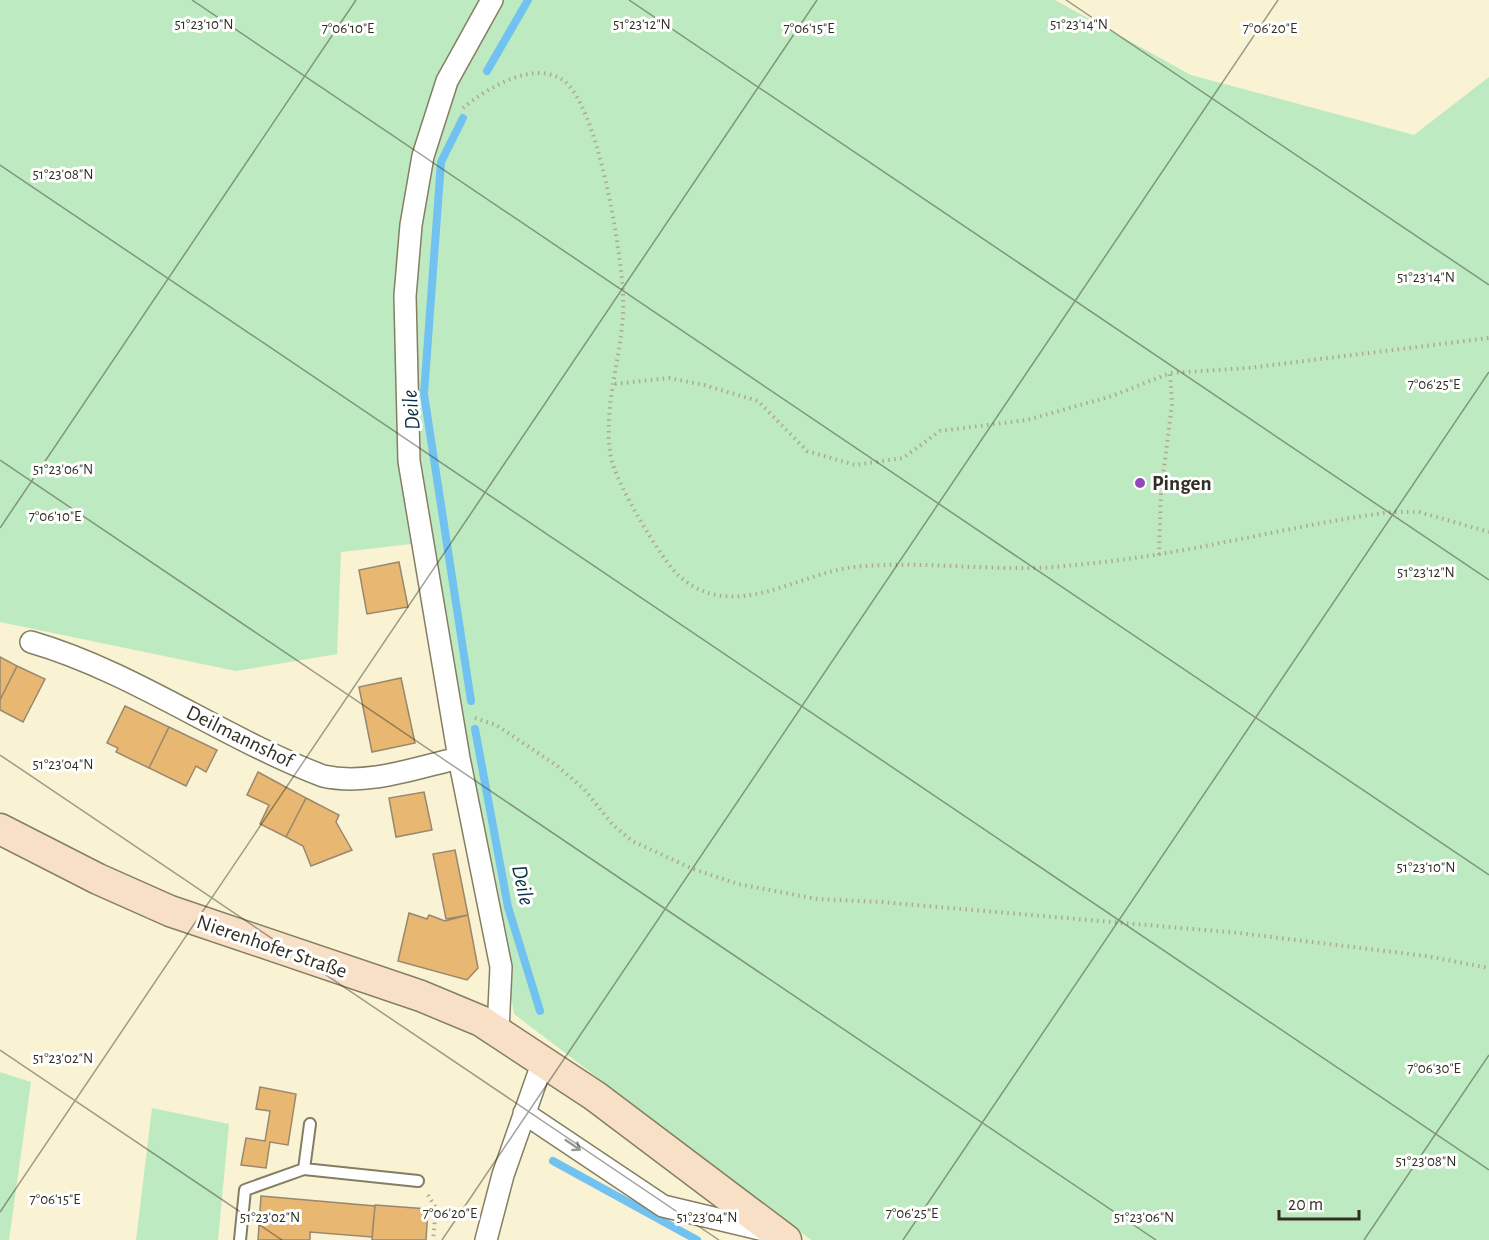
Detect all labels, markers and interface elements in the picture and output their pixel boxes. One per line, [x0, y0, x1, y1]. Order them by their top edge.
text: 51°23'10"N [175, 17, 233, 32]
text: 51°23'12"N [613, 17, 671, 32]
text: 51°23'14"N [1050, 17, 1108, 32]
text: 7°06'10"E [322, 21, 374, 36]
text: 7°06'15"E [784, 21, 834, 36]
text: 7°06'20"E [1243, 21, 1297, 36]
text: 51°23'08"N [33, 167, 93, 182]
text: 51°23'14"N [1397, 270, 1455, 285]
text: 7°06'25"E [1408, 377, 1460, 392]
water label: Deile [398, 389, 424, 431]
text: 51°23'06"N [33, 462, 93, 477]
place label: Pingen [1152, 473, 1212, 494]
marker: Pingen [1133, 476, 1147, 490]
text: 7°06'10"E [29, 509, 81, 524]
text: 51°23'12"N [1397, 565, 1455, 580]
street label: Deilmannshof [183, 702, 298, 772]
text: 51°23'04"N [33, 757, 93, 772]
text: 51°23'10"N [1397, 860, 1455, 875]
water label: Deile [508, 863, 538, 907]
street label: Nierenhofer Straße [194, 911, 350, 982]
text: 51°23'02"N [33, 1051, 93, 1066]
text: 7°06'30"E [1407, 1061, 1461, 1076]
one-way arrow [564, 1139, 581, 1152]
text: 51°23'08"N [1396, 1154, 1456, 1169]
scale bar [1279, 1183, 1358, 1221]
text: 7°06'15"E [30, 1192, 80, 1207]
text: 20 m [1288, 1196, 1323, 1214]
text: 7°06'20"E [423, 1206, 477, 1221]
text: 7°06'25"E [886, 1206, 938, 1221]
text: 51°23'02"N [240, 1210, 300, 1225]
text: 51°23'04"N [677, 1210, 737, 1225]
text: 51°23'06"N [1114, 1210, 1174, 1225]

